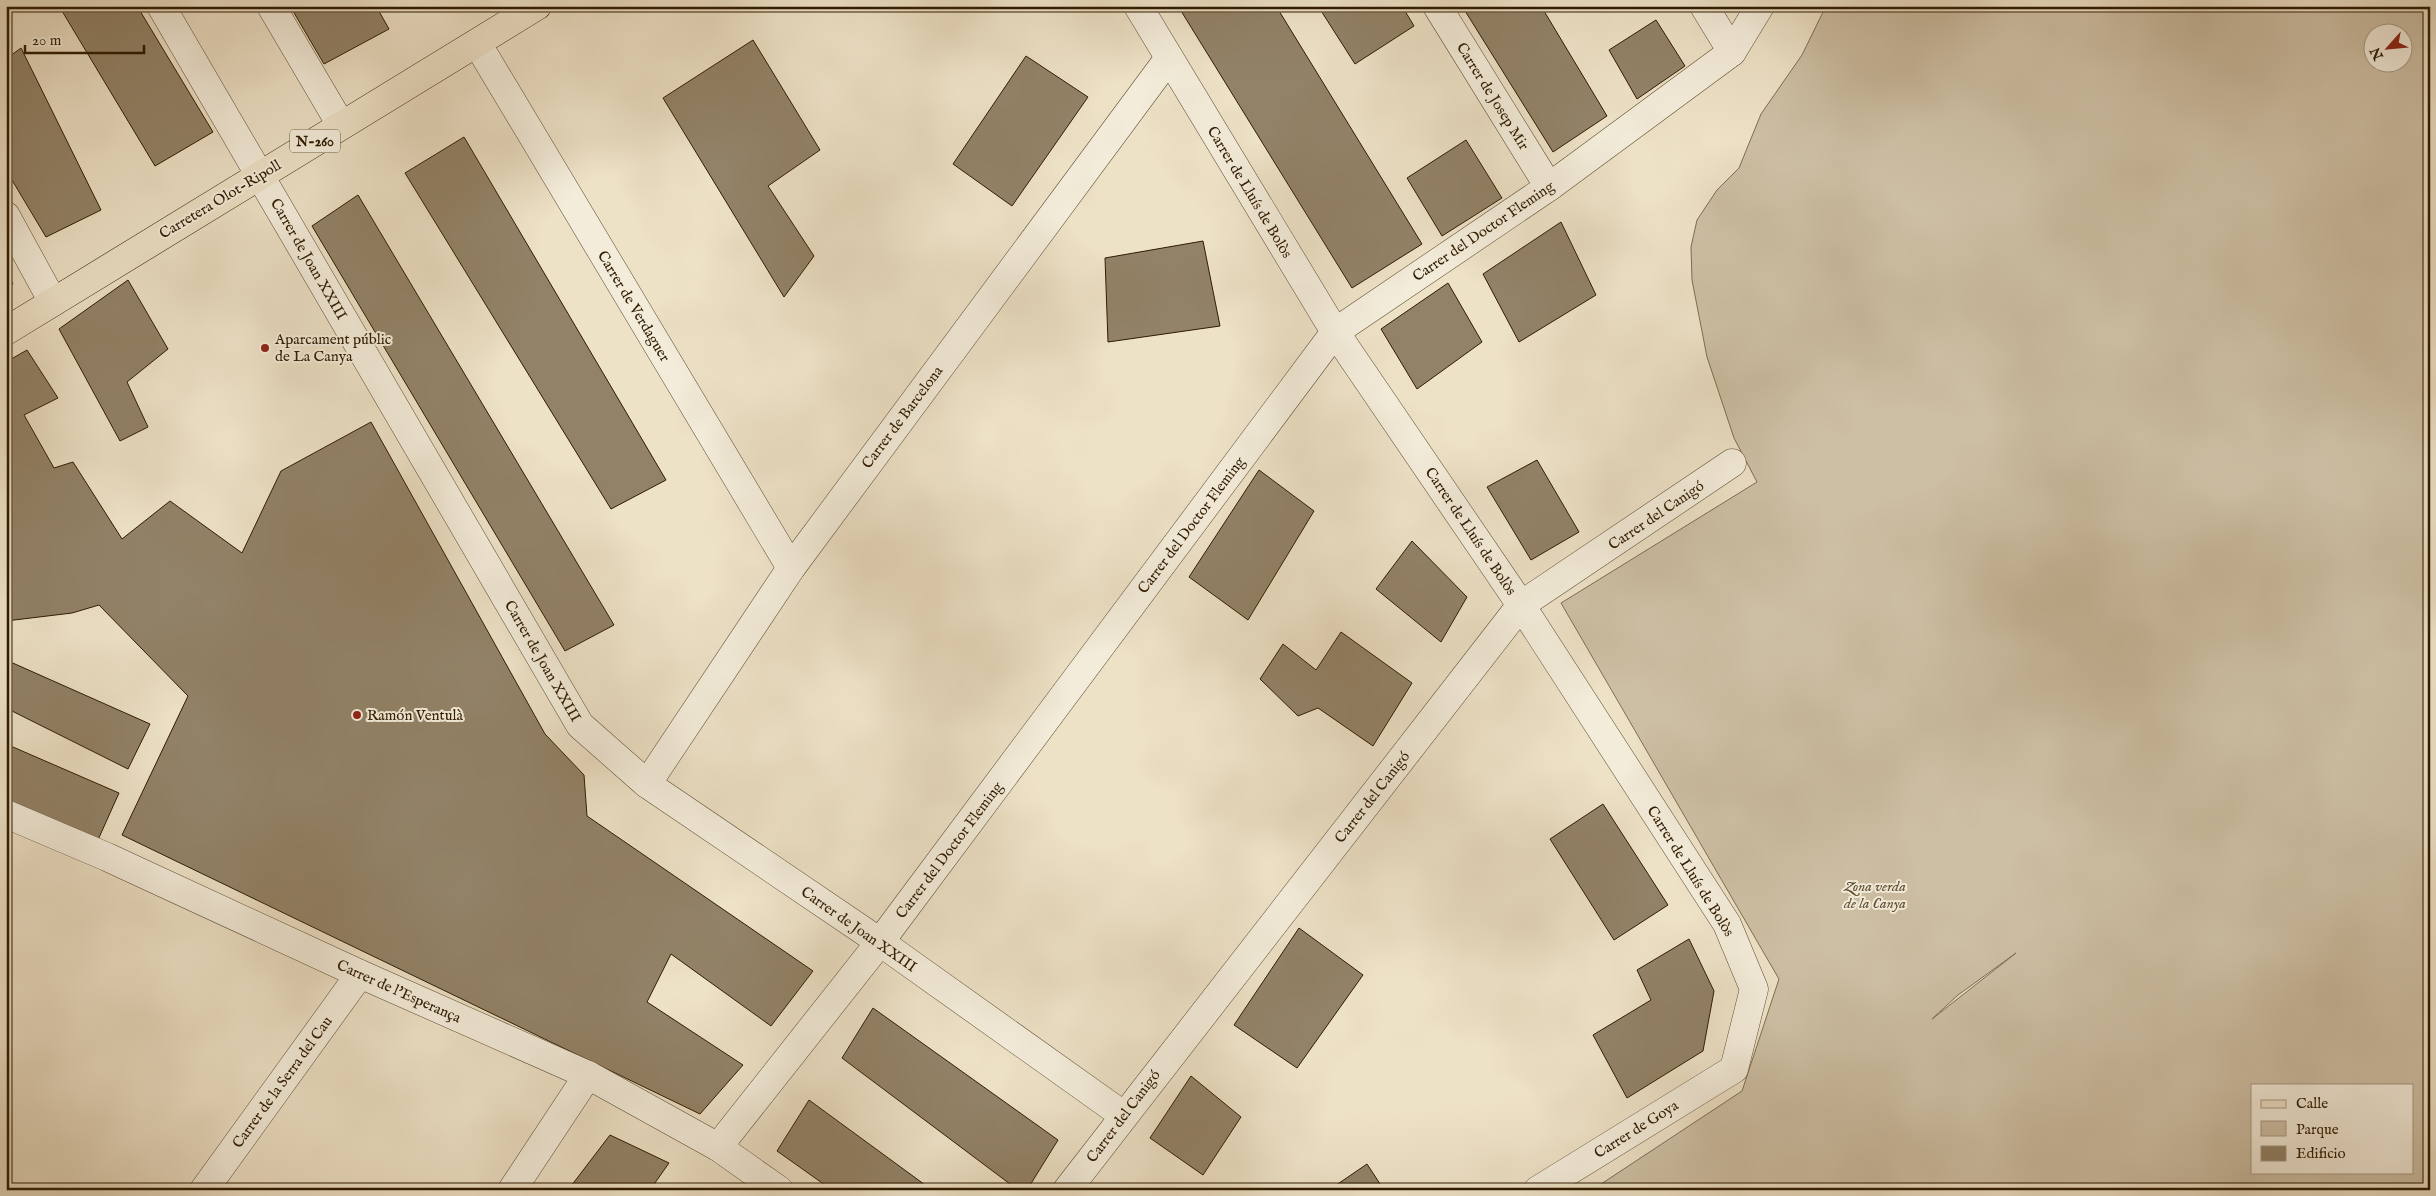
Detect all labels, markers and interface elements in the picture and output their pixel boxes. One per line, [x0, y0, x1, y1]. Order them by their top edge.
scale bar [25, 22, 144, 54]
north arrow [2364, 22, 2414, 72]
text: 20 m [32, 31, 62, 50]
street label: Carrer de Josep Mir [1452, 39, 1533, 154]
text: N [2367, 44, 2389, 64]
street label: Carrer de Lluís de Bolòs [1203, 123, 1296, 262]
road number: N-260 [290, 130, 340, 152]
street label: Carretera Olot-Ripoll [156, 155, 285, 243]
street label: Carrer del Doctor Fleming [1409, 176, 1558, 286]
street label: Carrer de Joan XXIII [266, 195, 351, 324]
street label: Carrer de Verdaguer [593, 247, 674, 366]
place label: Aparcament públic de La Canya [274, 330, 391, 366]
marker: Aparcament públic de La Canya [259, 342, 271, 354]
street label: Carrer de Barcelona [858, 362, 948, 472]
street label: Carrer del Doctor Fleming [1134, 452, 1250, 598]
street label: Carrer de Lluís de Bolòs [1421, 464, 1521, 599]
street label: Carrer del Canigó [1605, 476, 1708, 554]
street label: Carrer de Joan XXIII [500, 597, 585, 726]
place label: Ramón Ventulà [367, 706, 464, 725]
marker: Ramón Ventulà [351, 709, 363, 721]
street label: Carrer del Canigó [1331, 748, 1414, 847]
street label: Carrer del Doctor Fleming [892, 777, 1008, 923]
street label: Carrer de Lluís de Bolòs [1643, 802, 1739, 940]
park label: Zona verda de la Canya [1842, 877, 1906, 913]
street label: Carrer de Joan XXIII [797, 882, 921, 977]
street label: Carrer de l'Esperança [334, 956, 464, 1028]
street label: Carrer de la Serra del Cau [228, 1012, 337, 1152]
street label: Carrer del Canigó [1082, 1066, 1165, 1167]
legend [2251, 1084, 2414, 1174]
text: Calle [2296, 1094, 2328, 1113]
street label: Carrer de Goya [1591, 1096, 1682, 1163]
text: Parque [2296, 1120, 2339, 1139]
text: Edificio [2296, 1144, 2346, 1163]

